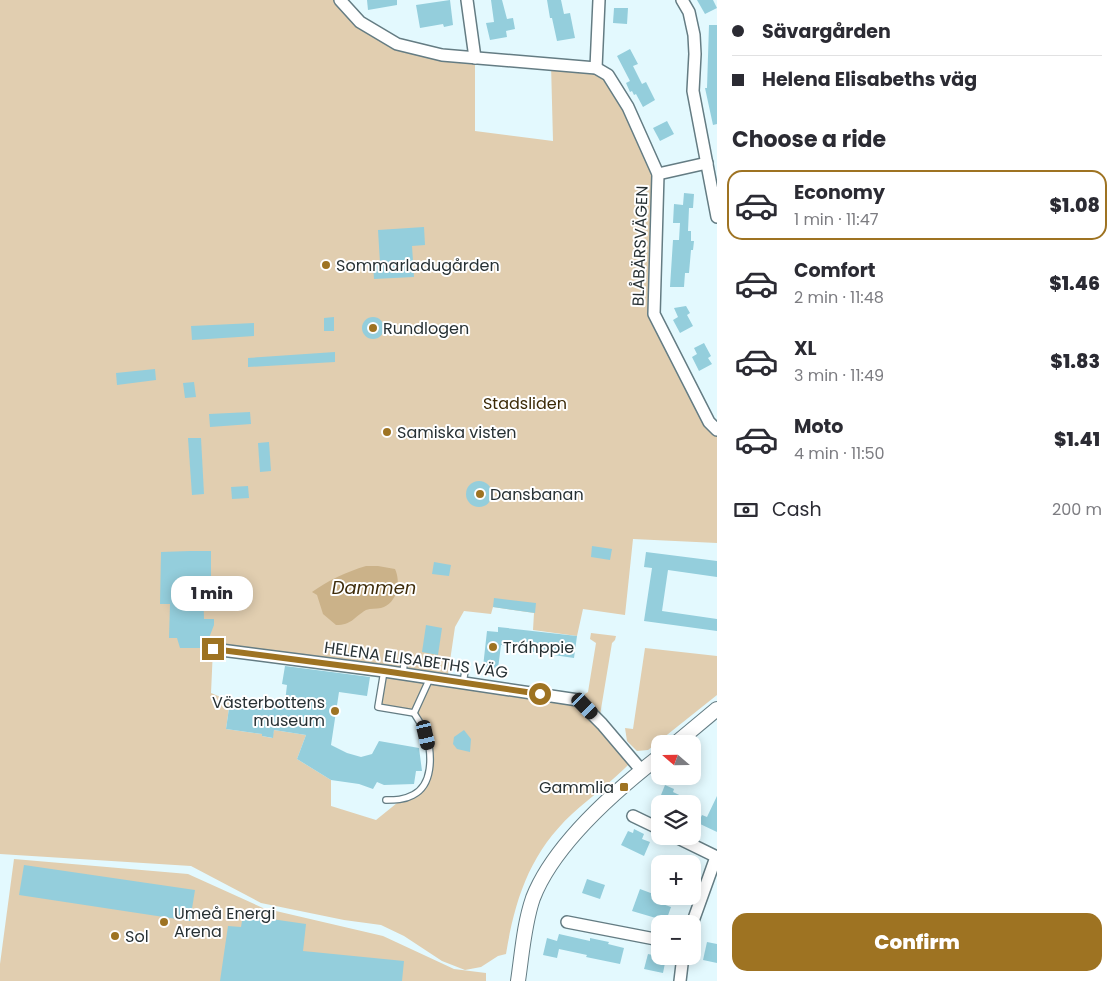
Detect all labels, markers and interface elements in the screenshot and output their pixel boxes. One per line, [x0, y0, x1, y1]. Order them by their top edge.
text: Sävargården [762, 18, 891, 45]
text: Helena Elisabeths väg [762, 66, 977, 93]
text: Choose a ride [732, 124, 886, 155]
text: Economy [794, 179, 885, 206]
icon: car [734, 183, 779, 228]
street label: BLÅBÄRSVÄGEN [626, 185, 654, 307]
text: $1.08 [1049, 192, 1100, 219]
text: 1 min · 11:47 [794, 208, 878, 231]
place label: Sommarladugården [336, 254, 500, 277]
text: Comfort [794, 257, 876, 284]
marker: Sommarladugården [320, 259, 332, 271]
icon: car [734, 261, 779, 306]
text: $1.46 [1049, 270, 1100, 297]
text: 2 min · 11:48 [794, 286, 884, 309]
place label: Rundlogen [383, 317, 469, 340]
marker: Rundlogen [367, 322, 379, 334]
text: XL [794, 335, 817, 362]
icon: car [734, 339, 779, 384]
text: $1.83 [1050, 348, 1100, 375]
text: 3 min · 11:49 [794, 364, 884, 387]
park label: Stadsliden [483, 392, 567, 415]
text: Moto [794, 413, 843, 440]
icon: car [734, 417, 779, 462]
place label: Samiska visten [397, 421, 517, 444]
marker: Samiska visten [381, 426, 393, 438]
text: $1.41 [1054, 426, 1100, 453]
text: 4 min · 11:50 [794, 442, 885, 465]
place label: Dansbanan [490, 483, 584, 506]
marker: Dansbanan [474, 488, 486, 500]
icon: cash [732, 496, 760, 524]
text: Cash [772, 496, 822, 523]
text: 200 m [1052, 498, 1102, 521]
water label: Dammen [332, 575, 416, 600]
callout: 1 min [172, 576, 254, 612]
text: 1 min [191, 582, 233, 605]
street label: HELENA ELISABETHS VÄG [323, 636, 509, 684]
place label: Tráhppie [503, 636, 574, 659]
route end [202, 638, 224, 660]
marker: Tráhppie [487, 641, 499, 653]
route start [529, 683, 551, 705]
car [569, 690, 600, 722]
place label: Västerbottens museum [212, 691, 325, 732]
marker: Västerbottens museum [329, 705, 341, 717]
car [415, 719, 436, 751]
north arrow [651, 735, 701, 785]
map controls [651, 735, 701, 965]
place label: Gammlia [539, 776, 614, 799]
marker: Gammlia [618, 781, 630, 793]
button: layers [651, 795, 701, 845]
button: + [651, 855, 701, 905]
place label: Umeå Energi Arena [174, 902, 275, 943]
button: Confirm [732, 913, 1102, 971]
button: − [651, 915, 701, 965]
marker: Umeå Energi Arena [158, 916, 170, 928]
place label: Sol [125, 925, 149, 948]
marker: Sol [109, 930, 121, 942]

